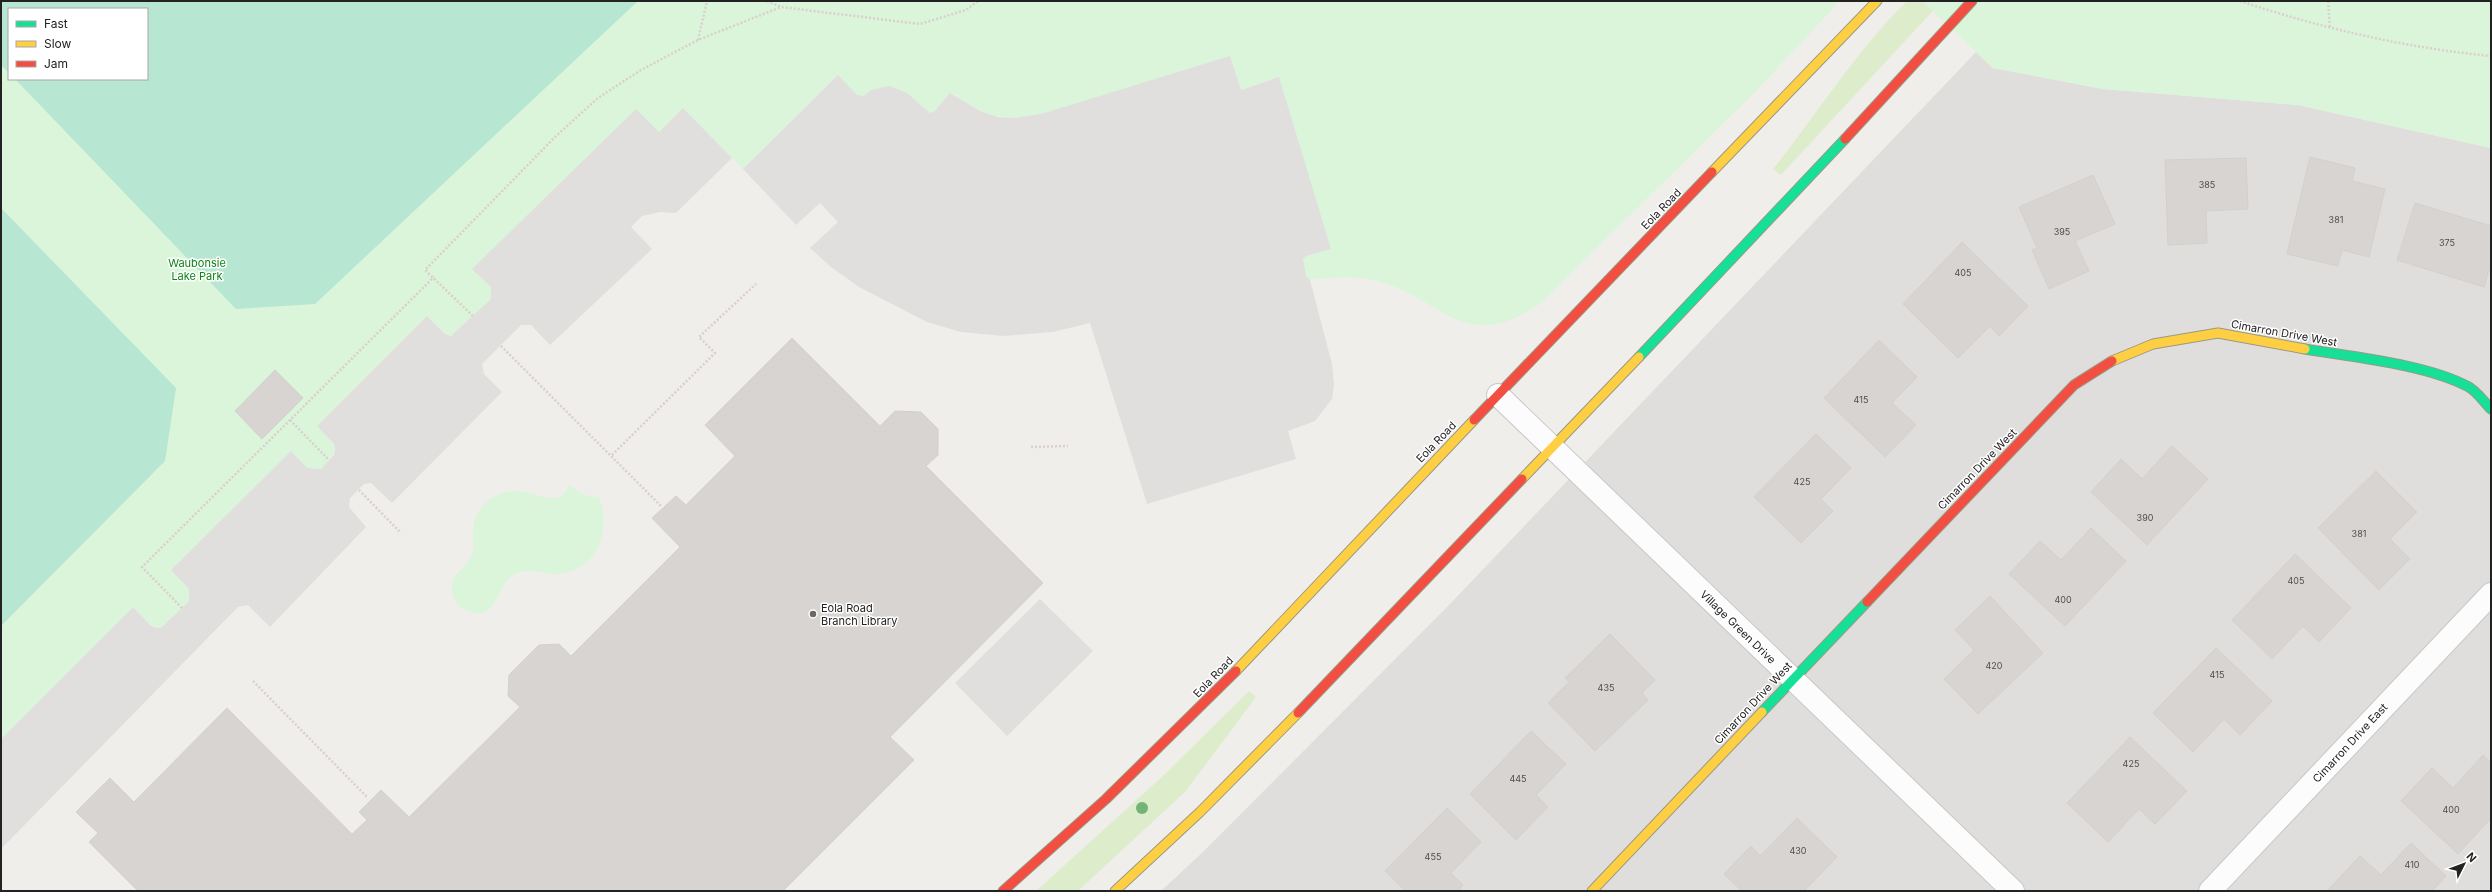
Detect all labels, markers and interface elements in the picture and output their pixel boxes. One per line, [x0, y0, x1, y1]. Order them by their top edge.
legend [8, 8, 148, 80]
text: Fast [44, 16, 68, 31]
text: Slow [44, 36, 72, 51]
text: Jam [44, 56, 68, 71]
house number: 385 [2199, 179, 2215, 190]
street label: Eola Road [1638, 186, 1684, 232]
house number: 381 [2329, 214, 2343, 225]
house number: 395 [2054, 226, 2070, 237]
house number: 375 [2439, 237, 2455, 248]
park label: Waubonsie Lake Park [168, 256, 226, 283]
house number: 405 [1955, 267, 1971, 278]
street label: Cimarron Drive West [2230, 317, 2339, 349]
house number: 415 [1854, 394, 1868, 405]
street label: Eola Road [1413, 419, 1459, 465]
street label: Cimarron Drive West [1935, 425, 2020, 513]
house number: 425 [1794, 476, 1810, 487]
house number: 390 [2137, 512, 2154, 523]
house number: 381 [2352, 528, 2366, 539]
house number: 405 [2288, 575, 2304, 586]
street label: Village Green Drive [1697, 587, 1779, 667]
house number: 400 [2054, 594, 2072, 605]
place label: Eola Road Branch Library [821, 601, 897, 628]
marker: Eola Road Branch Library [808, 609, 818, 619]
street label: Eola Road [1190, 654, 1236, 700]
street label: Cimarron Drive West [1711, 659, 1795, 747]
house number: 420 [1986, 660, 2003, 671]
house number: 415 [2210, 669, 2224, 680]
house number: 435 [1598, 682, 1614, 693]
street label: Cimarron Drive East [2310, 700, 2391, 786]
house number: 425 [2123, 758, 2139, 769]
house number: 445 [1509, 773, 1527, 784]
house number: 400 [2442, 804, 2460, 815]
north arrow [2444, 844, 2484, 884]
house number: 430 [1789, 845, 1807, 856]
text: N [2463, 850, 2479, 865]
house number: 455 [1425, 851, 1441, 862]
house number: 410 [2405, 859, 2420, 870]

